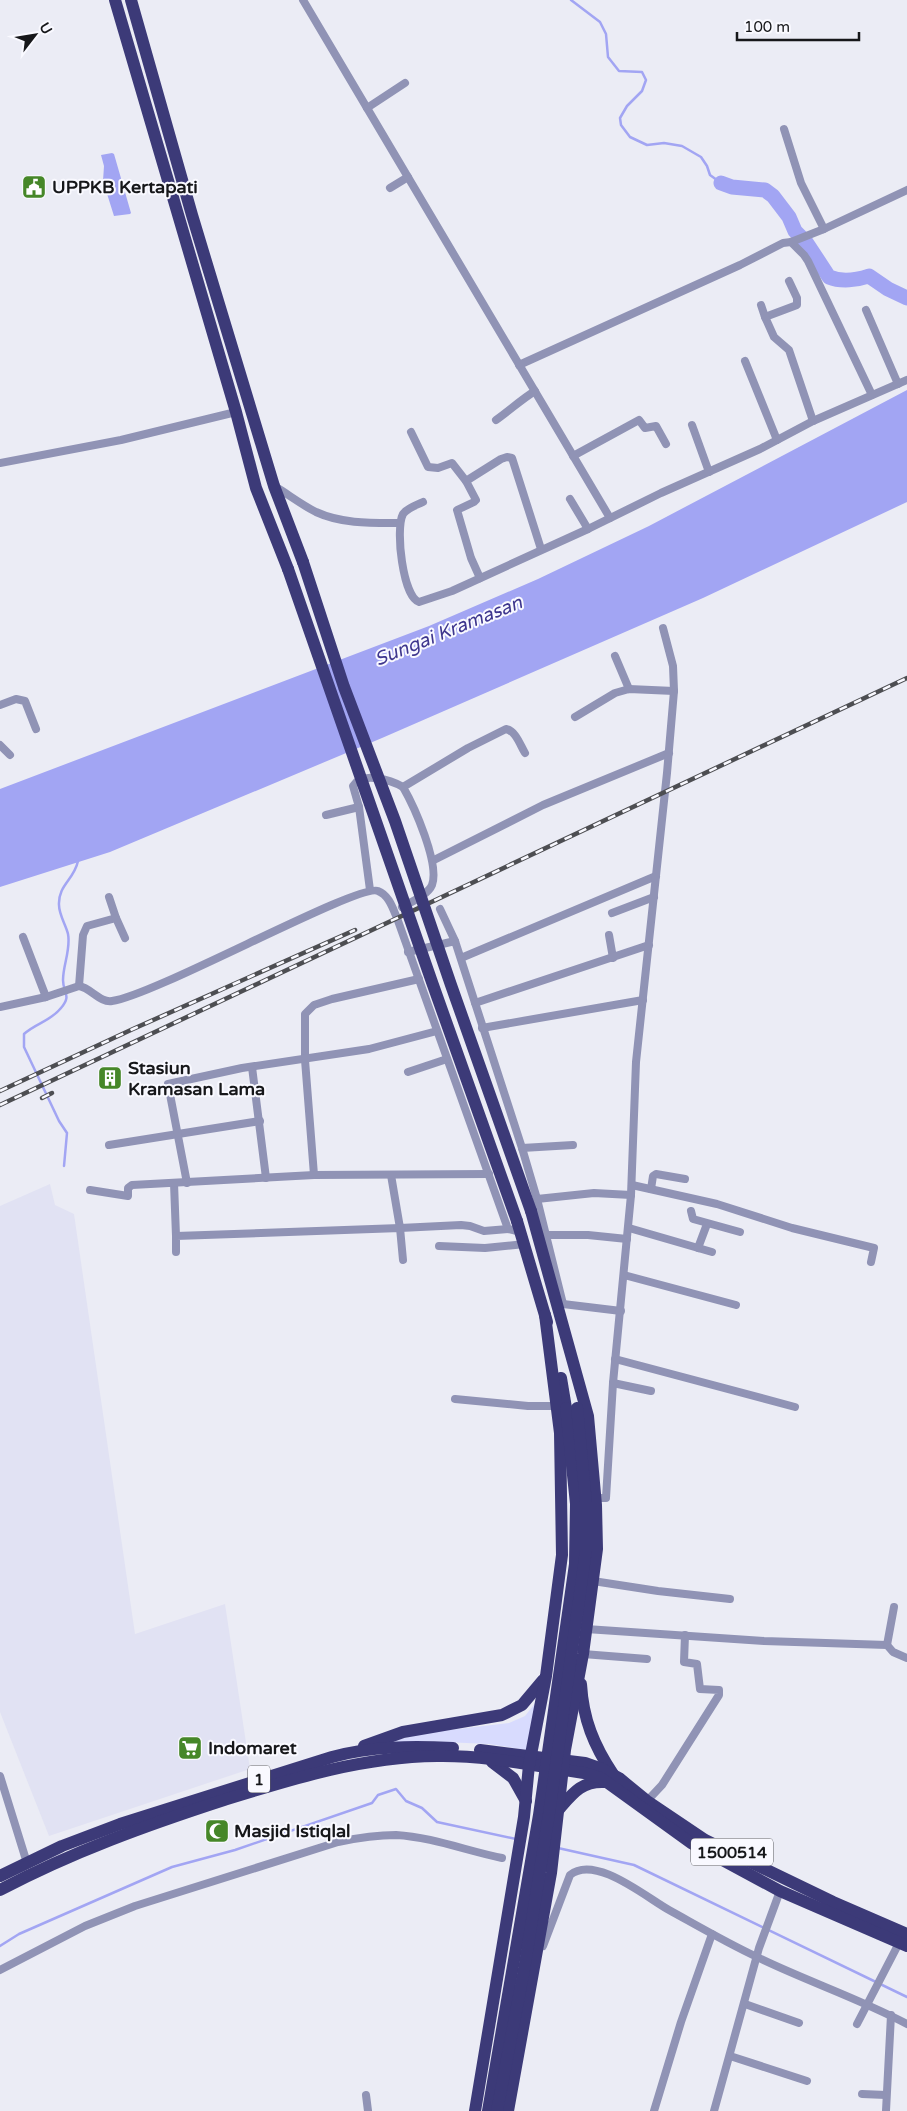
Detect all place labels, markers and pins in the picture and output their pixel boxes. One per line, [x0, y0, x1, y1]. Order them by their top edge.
public building icon: UPPKB Kertapati [21, 174, 47, 200]
place label: UPPKB Kertapati [52, 176, 198, 198]
place label: Stasiun Kramasan Lama [128, 1057, 265, 1100]
building icon: Stasiun Kramasan Lama [97, 1065, 123, 1091]
supermarket icon: Indomaret [177, 1735, 203, 1761]
place label: Indomaret [208, 1737, 297, 1759]
mosque icon: Masjid Istiqlal [204, 1818, 230, 1844]
place label: Masjid Istiqlal [234, 1820, 351, 1842]

